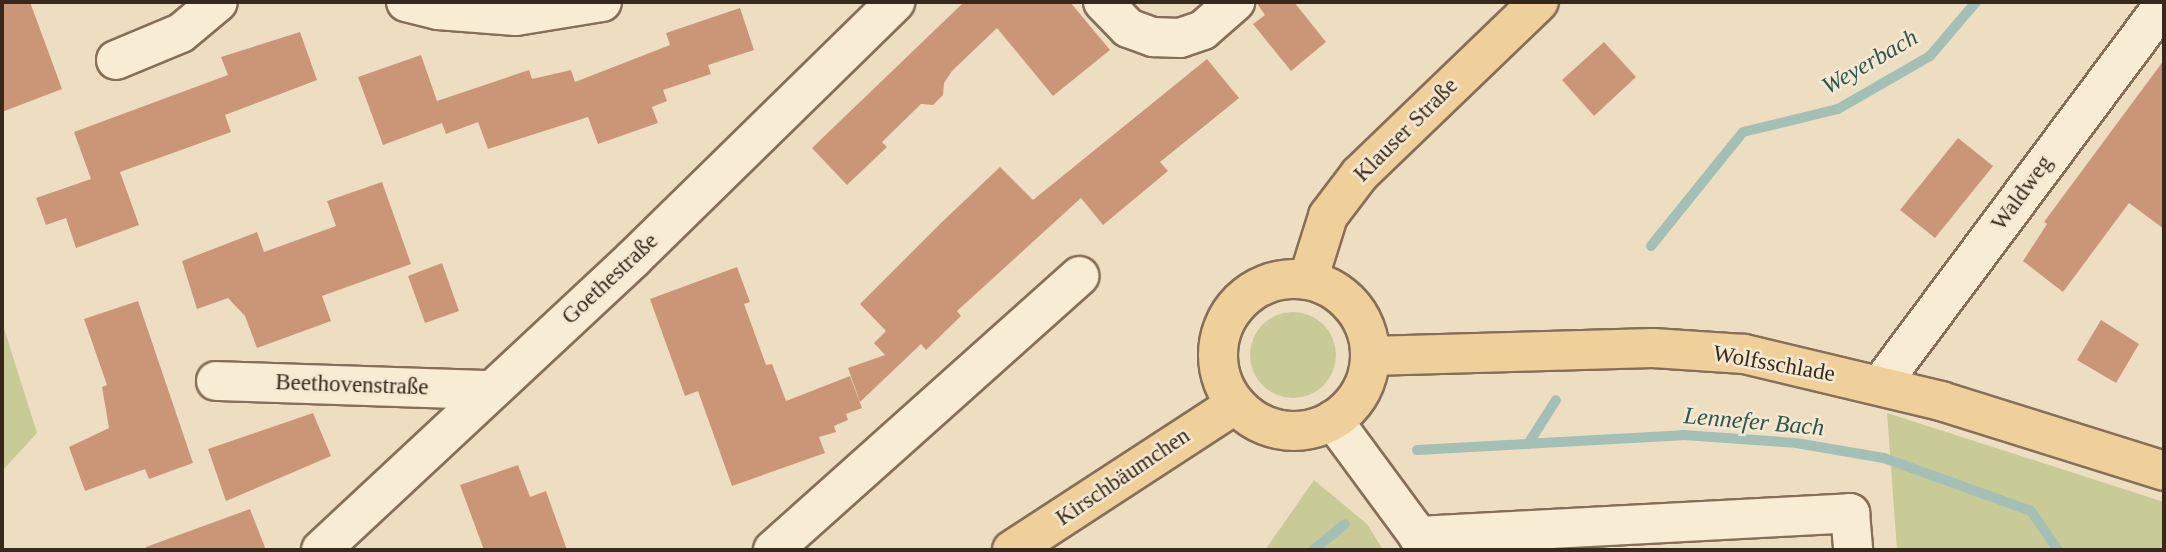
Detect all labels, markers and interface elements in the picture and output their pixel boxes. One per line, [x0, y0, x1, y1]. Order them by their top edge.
water label: Weyerbach [1817, 23, 1923, 101]
street label: Klauser Straße [1348, 72, 1464, 188]
street label: Waldweg [1985, 150, 2059, 236]
street label: Goethestraße [556, 228, 664, 330]
street label: Wolfsschlade [1711, 340, 1837, 388]
street label: Beethovenstraße [275, 369, 429, 401]
water label: Lennefer Bach [1683, 402, 1825, 442]
street label: Kirschbäumchen [1051, 422, 1195, 532]

